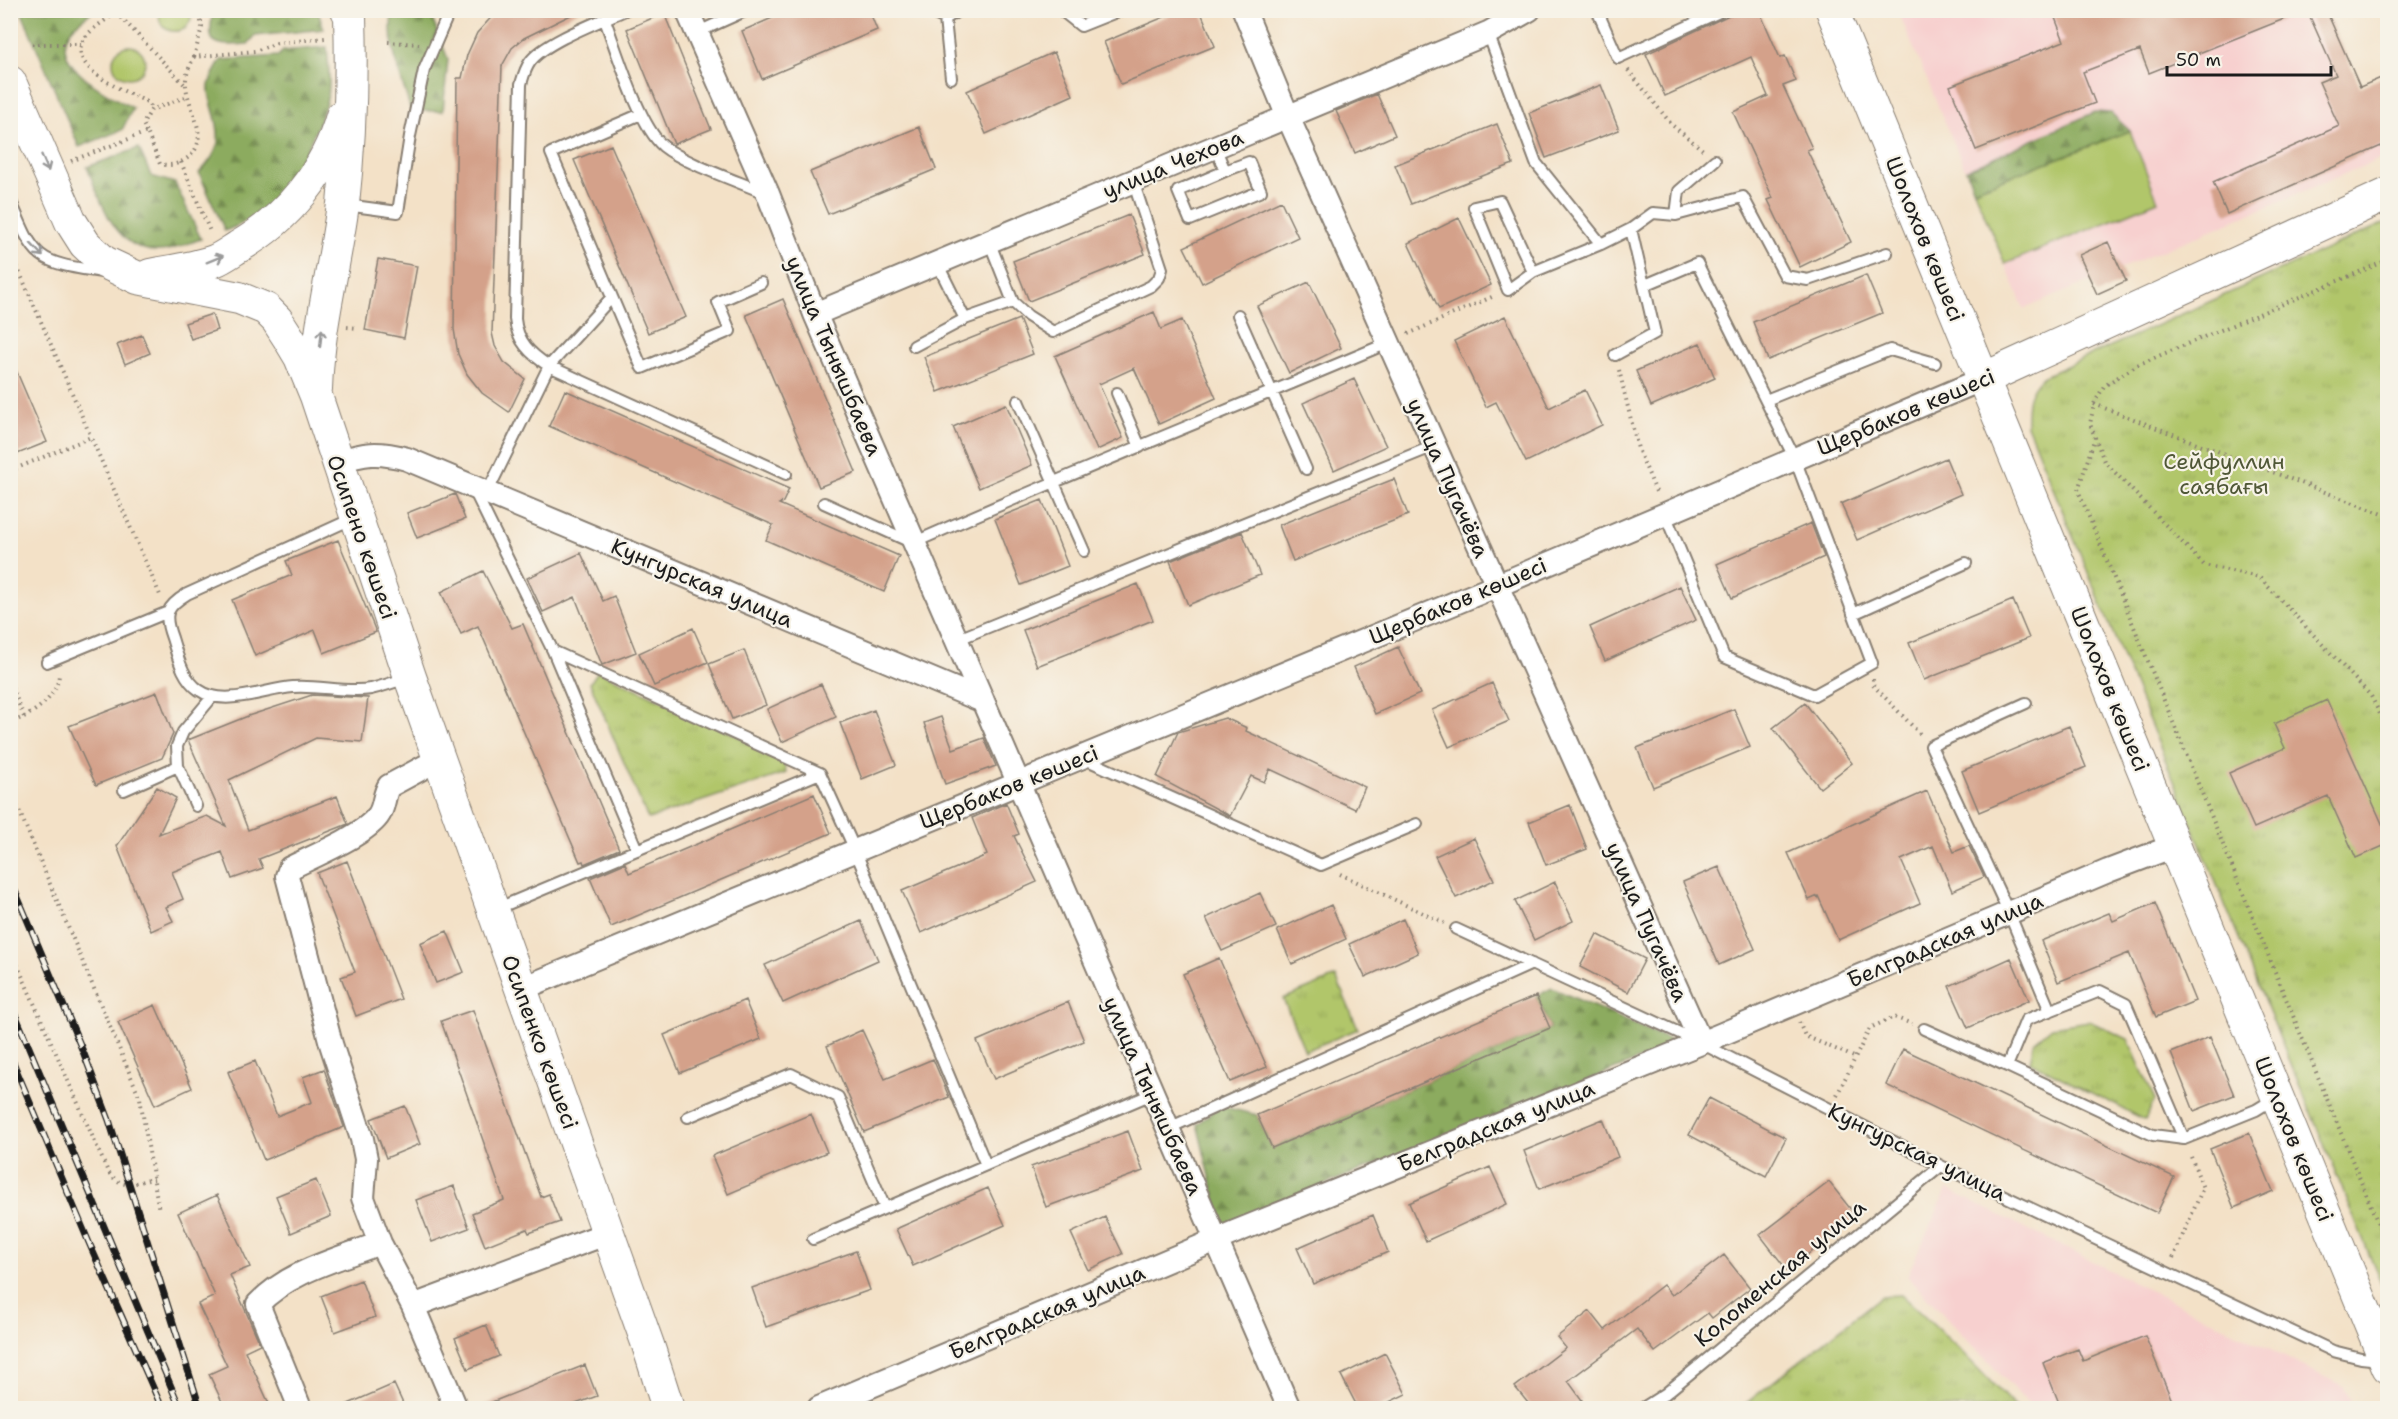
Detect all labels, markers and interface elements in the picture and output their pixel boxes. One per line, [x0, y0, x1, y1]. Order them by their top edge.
scale bar [2167, 39, 2330, 77]
text: 50 m [2176, 48, 2221, 72]
street label: улица Чехова [1098, 122, 1248, 205]
street label: Шолохов көшесі [1879, 152, 1971, 326]
one-way arrow [40, 154, 52, 172]
one-way arrow [30, 243, 44, 258]
street label: улица Тынышбаева [779, 252, 889, 461]
one-way arrow [205, 253, 223, 264]
one-way arrow [315, 329, 326, 348]
street label: Щербаков көшесі [1813, 361, 1999, 463]
street label: улица Пугачёва [1400, 394, 1496, 563]
park label: Сейфуллин саябағы [2163, 447, 2285, 501]
street label: Осипено көшесі [320, 451, 404, 623]
street label: Кунгурская улица [607, 532, 798, 635]
street label: Щербаков көшесі [1365, 550, 1551, 652]
street label: Шолохов көшесі [2064, 602, 2156, 776]
street label: Щербаков көшесі [915, 738, 1103, 836]
street label: улица Пугачёва [1599, 838, 1695, 1007]
street label: Белградская улица [1843, 885, 2048, 994]
street label: Осипенко көшесі [495, 951, 585, 1133]
street label: улица Тынышбаева [1096, 992, 1210, 1200]
street label: Шолохов көшесі [2248, 1052, 2340, 1226]
street label: Белградская улица [1393, 1073, 1599, 1179]
street label: Кунгурская улица [1823, 1096, 2011, 1208]
street label: Коломенская улица [1688, 1192, 1872, 1353]
street label: Белградская улица [945, 1257, 1150, 1366]

